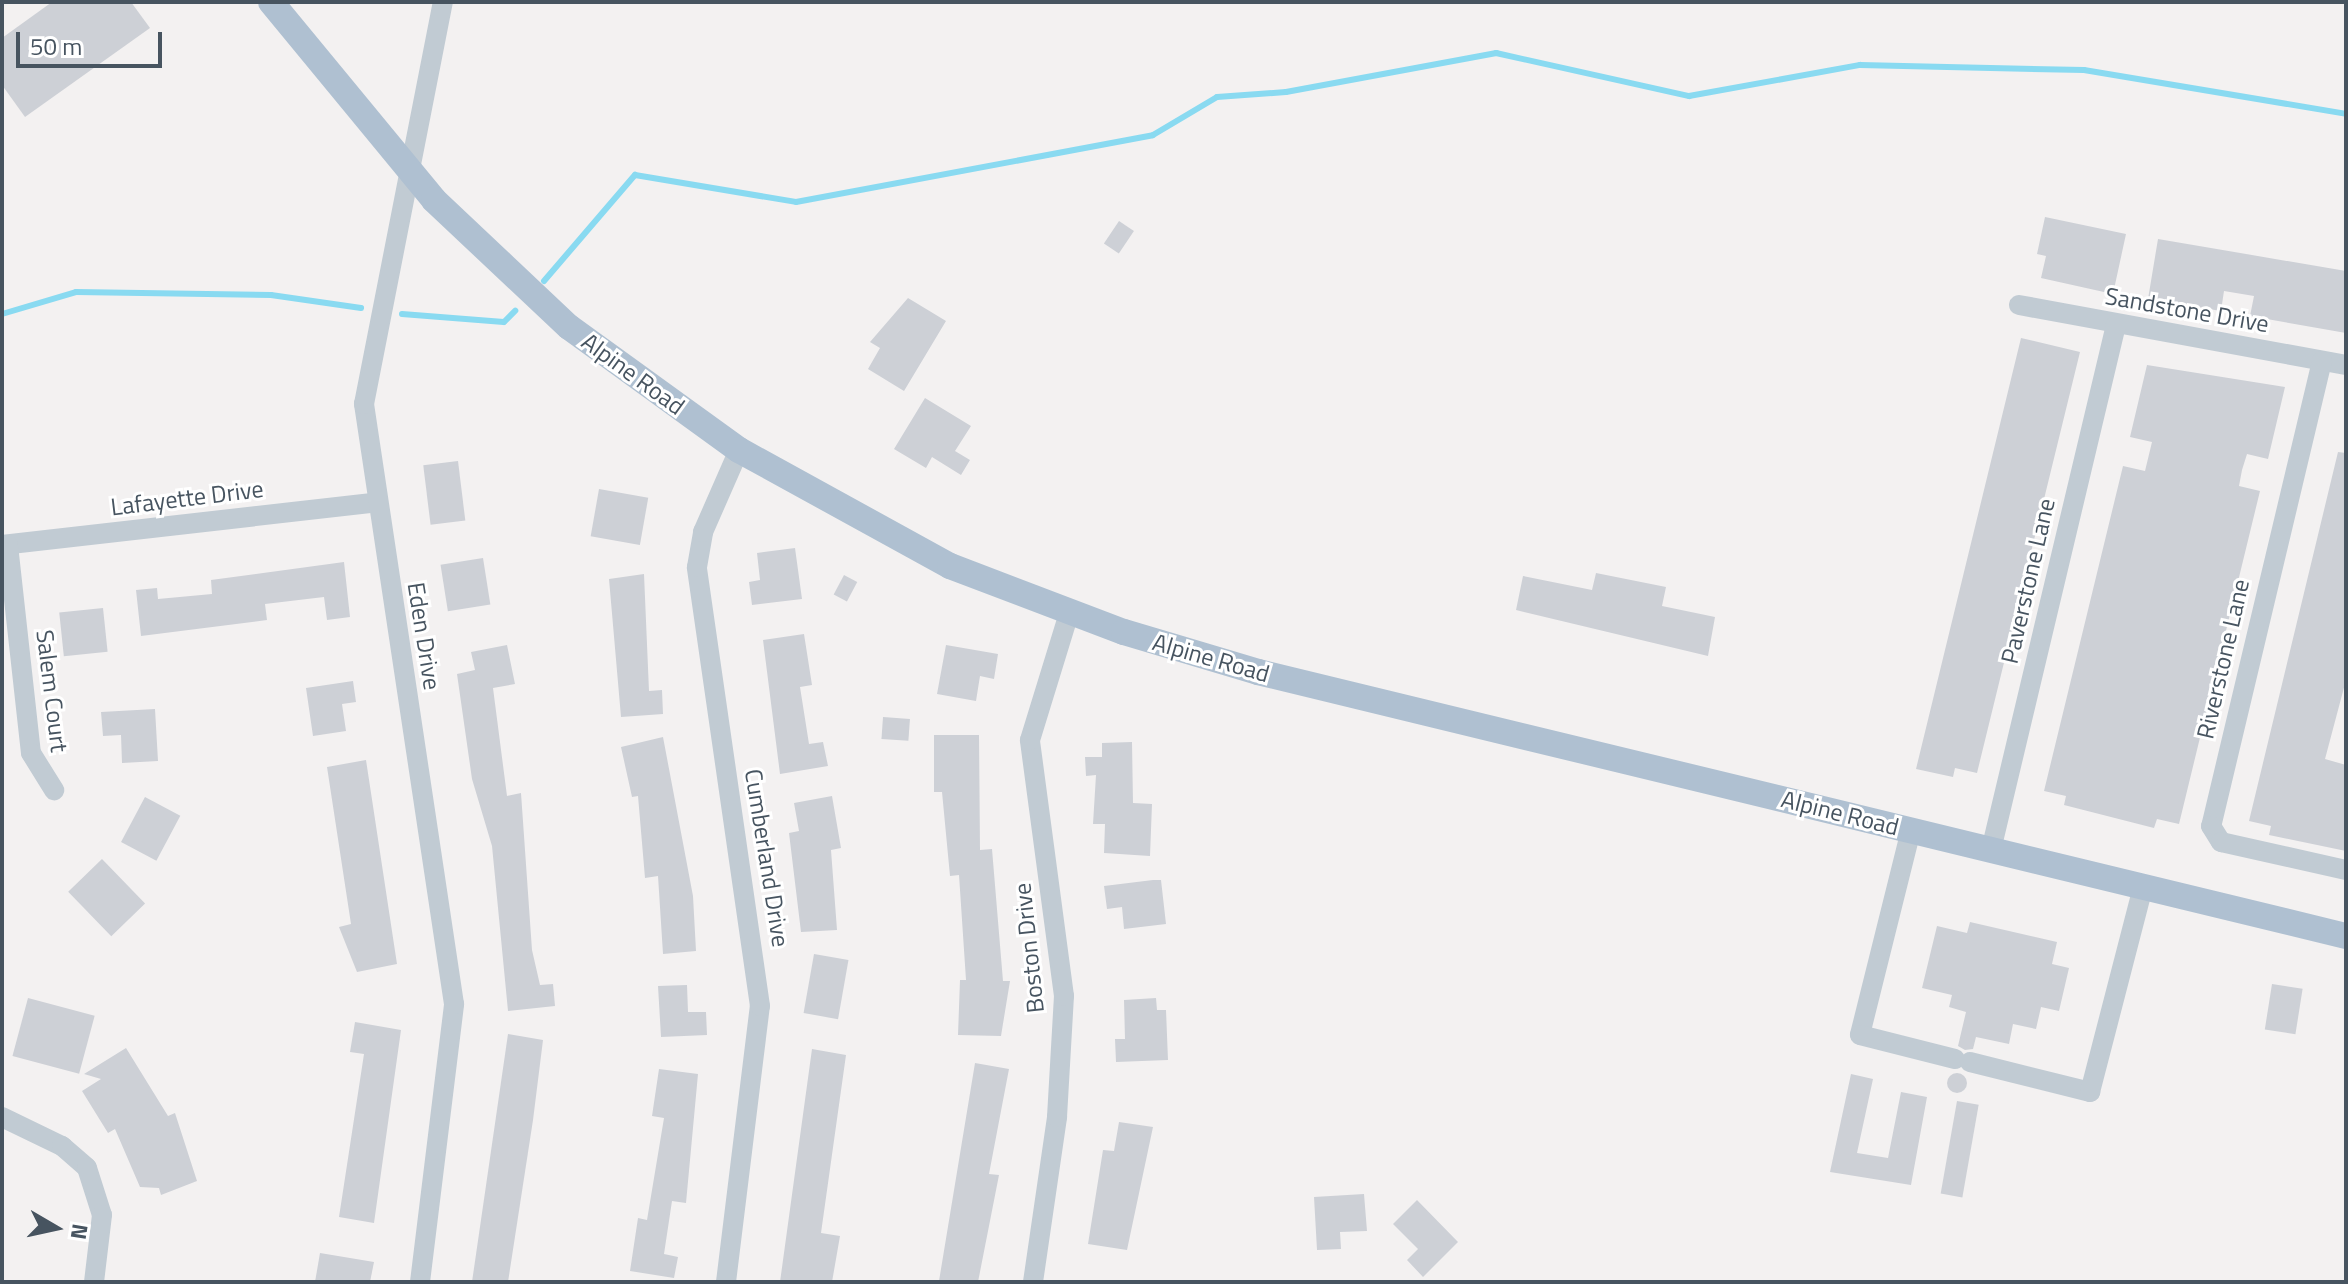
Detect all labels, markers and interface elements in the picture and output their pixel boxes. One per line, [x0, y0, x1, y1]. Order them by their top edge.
scale bar [20, 16, 166, 66]
text: 50 m [30, 28, 82, 64]
street label: Sandstone Drive [2103, 281, 2271, 339]
street label: Alpine Road [576, 327, 690, 421]
street label: Lafayette Drive [109, 474, 265, 522]
street label: Paverstone Lane [1995, 496, 2061, 666]
street label: Riverstone Lane [2191, 576, 2255, 742]
street label: Eden Drive [401, 580, 447, 692]
street label: Salem Court [30, 628, 74, 754]
street label: Alpine Road [1149, 628, 1273, 688]
street label: Cumberland Drive [739, 767, 795, 949]
street label: Alpine Road [1778, 785, 1902, 841]
street label: Boston Drive [1008, 882, 1050, 1014]
north arrow [16, 1188, 96, 1268]
text: N [62, 1222, 98, 1242]

